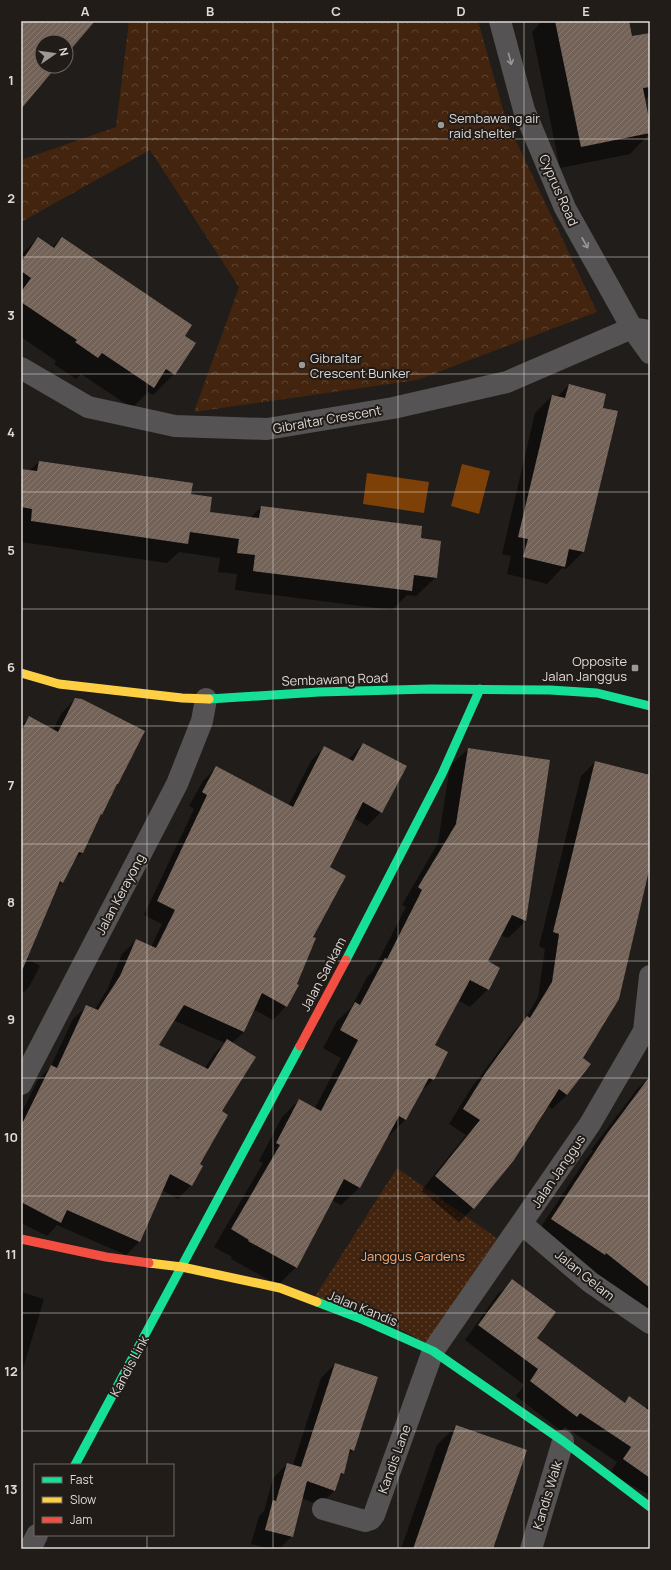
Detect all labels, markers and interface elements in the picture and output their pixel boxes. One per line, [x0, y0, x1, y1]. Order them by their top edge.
text: A [81, 2, 90, 20]
text: B [206, 2, 214, 20]
text: C [331, 2, 341, 20]
text: D [456, 2, 466, 20]
text: E [582, 2, 590, 20]
north arrow [34, 34, 74, 74]
text: N [56, 46, 72, 57]
one-way arrow [507, 52, 514, 65]
text: 1 [8, 71, 14, 89]
place label: Sembawang air raid shelter [449, 109, 540, 142]
marker: Sembawang air raid shelter [436, 120, 446, 130]
street label: Cyprus Road [535, 151, 583, 229]
text: 2 [7, 189, 15, 207]
one-way arrow [581, 237, 589, 249]
text: 3 [7, 306, 15, 324]
place label: Gibraltar Crescent Bunker [310, 349, 411, 382]
marker: Gibraltar Crescent Bunker [297, 360, 307, 370]
street label: Gibraltar Crescent [271, 401, 383, 437]
text: 4 [7, 423, 15, 441]
text: 5 [7, 541, 15, 559]
place label: Opposite Jalan Janggus [542, 652, 627, 685]
text: 6 [7, 658, 15, 676]
marker: Opposite Jalan Janggus [630, 663, 640, 673]
street label: Sembawang Road [281, 668, 389, 690]
text: 7 [8, 776, 15, 794]
street label: Jalan Kerayong [91, 850, 149, 938]
text: 8 [7, 893, 15, 911]
street label: Jalan Sankam [296, 934, 350, 1014]
text: 9 [7, 1010, 15, 1028]
text: 10 [4, 1128, 18, 1146]
street label: Jalan Janggus [527, 1131, 589, 1211]
text: 11 [5, 1245, 17, 1263]
street label: Jalan Gelam [551, 1245, 619, 1305]
park label: Janggus Gardens [361, 1247, 465, 1265]
street label: Jalan Kandis [325, 1286, 401, 1330]
street label: Kandis Link [105, 1332, 153, 1400]
text: 12 [4, 1362, 18, 1380]
street label: Kandis Lane [373, 1422, 415, 1496]
street label: Kandis Walk [528, 1458, 566, 1532]
legend [34, 1464, 174, 1536]
text: Fast [70, 1471, 94, 1488]
text: 13 [4, 1480, 18, 1498]
text: Slow [70, 1491, 96, 1508]
text: Jam [70, 1511, 92, 1528]

